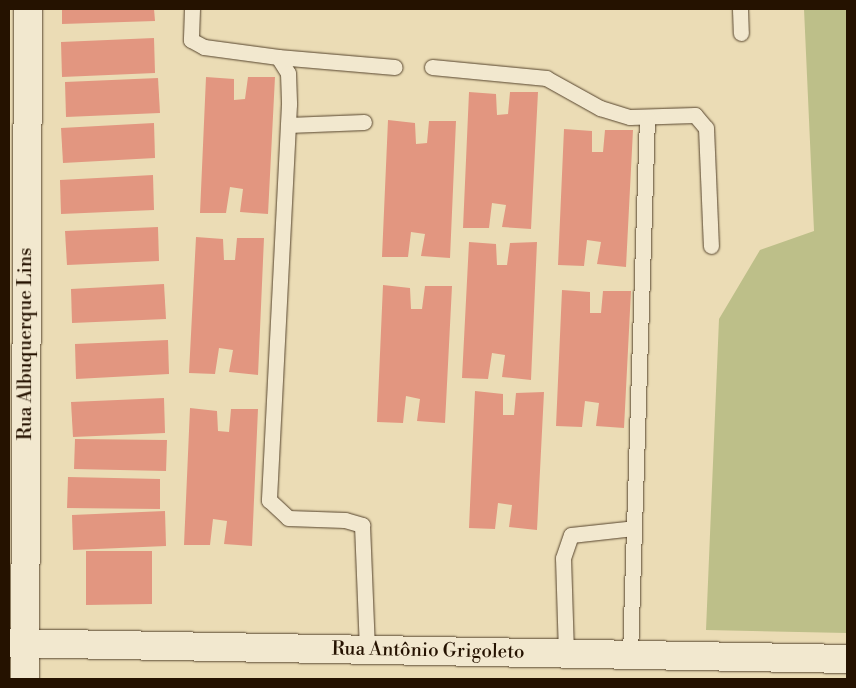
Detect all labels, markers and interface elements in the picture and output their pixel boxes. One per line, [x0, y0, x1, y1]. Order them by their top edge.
street label: Rua Albuquerque Lins [15, 248, 37, 440]
street label: Rua Antônio Grigoleto [331, 638, 525, 664]

